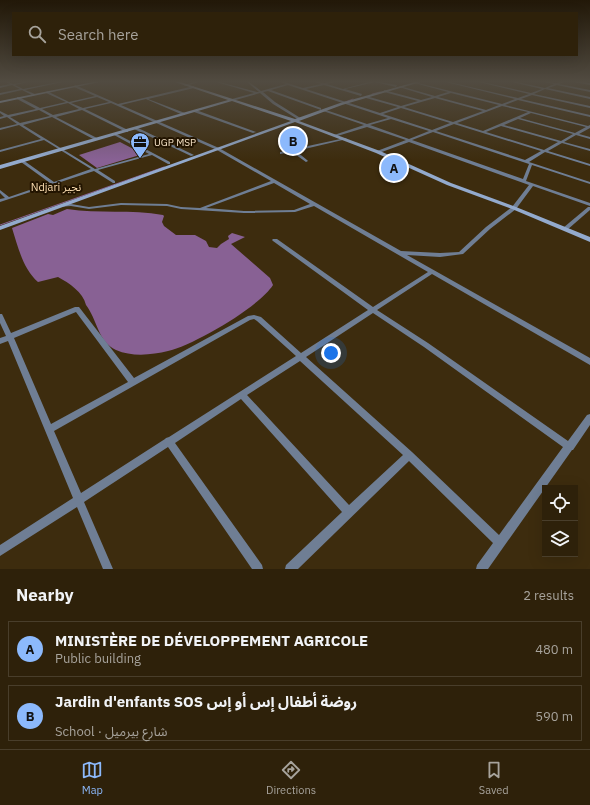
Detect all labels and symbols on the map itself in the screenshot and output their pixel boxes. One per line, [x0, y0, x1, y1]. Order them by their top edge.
pin: B [280, 126, 306, 156]
office icon: UGP MSP [129, 131, 151, 159]
place label: UGP MSP [154, 136, 196, 149]
pin: A [381, 153, 407, 183]
district label: Ndjari نجير [31, 180, 81, 194]
your location [321, 343, 341, 363]

